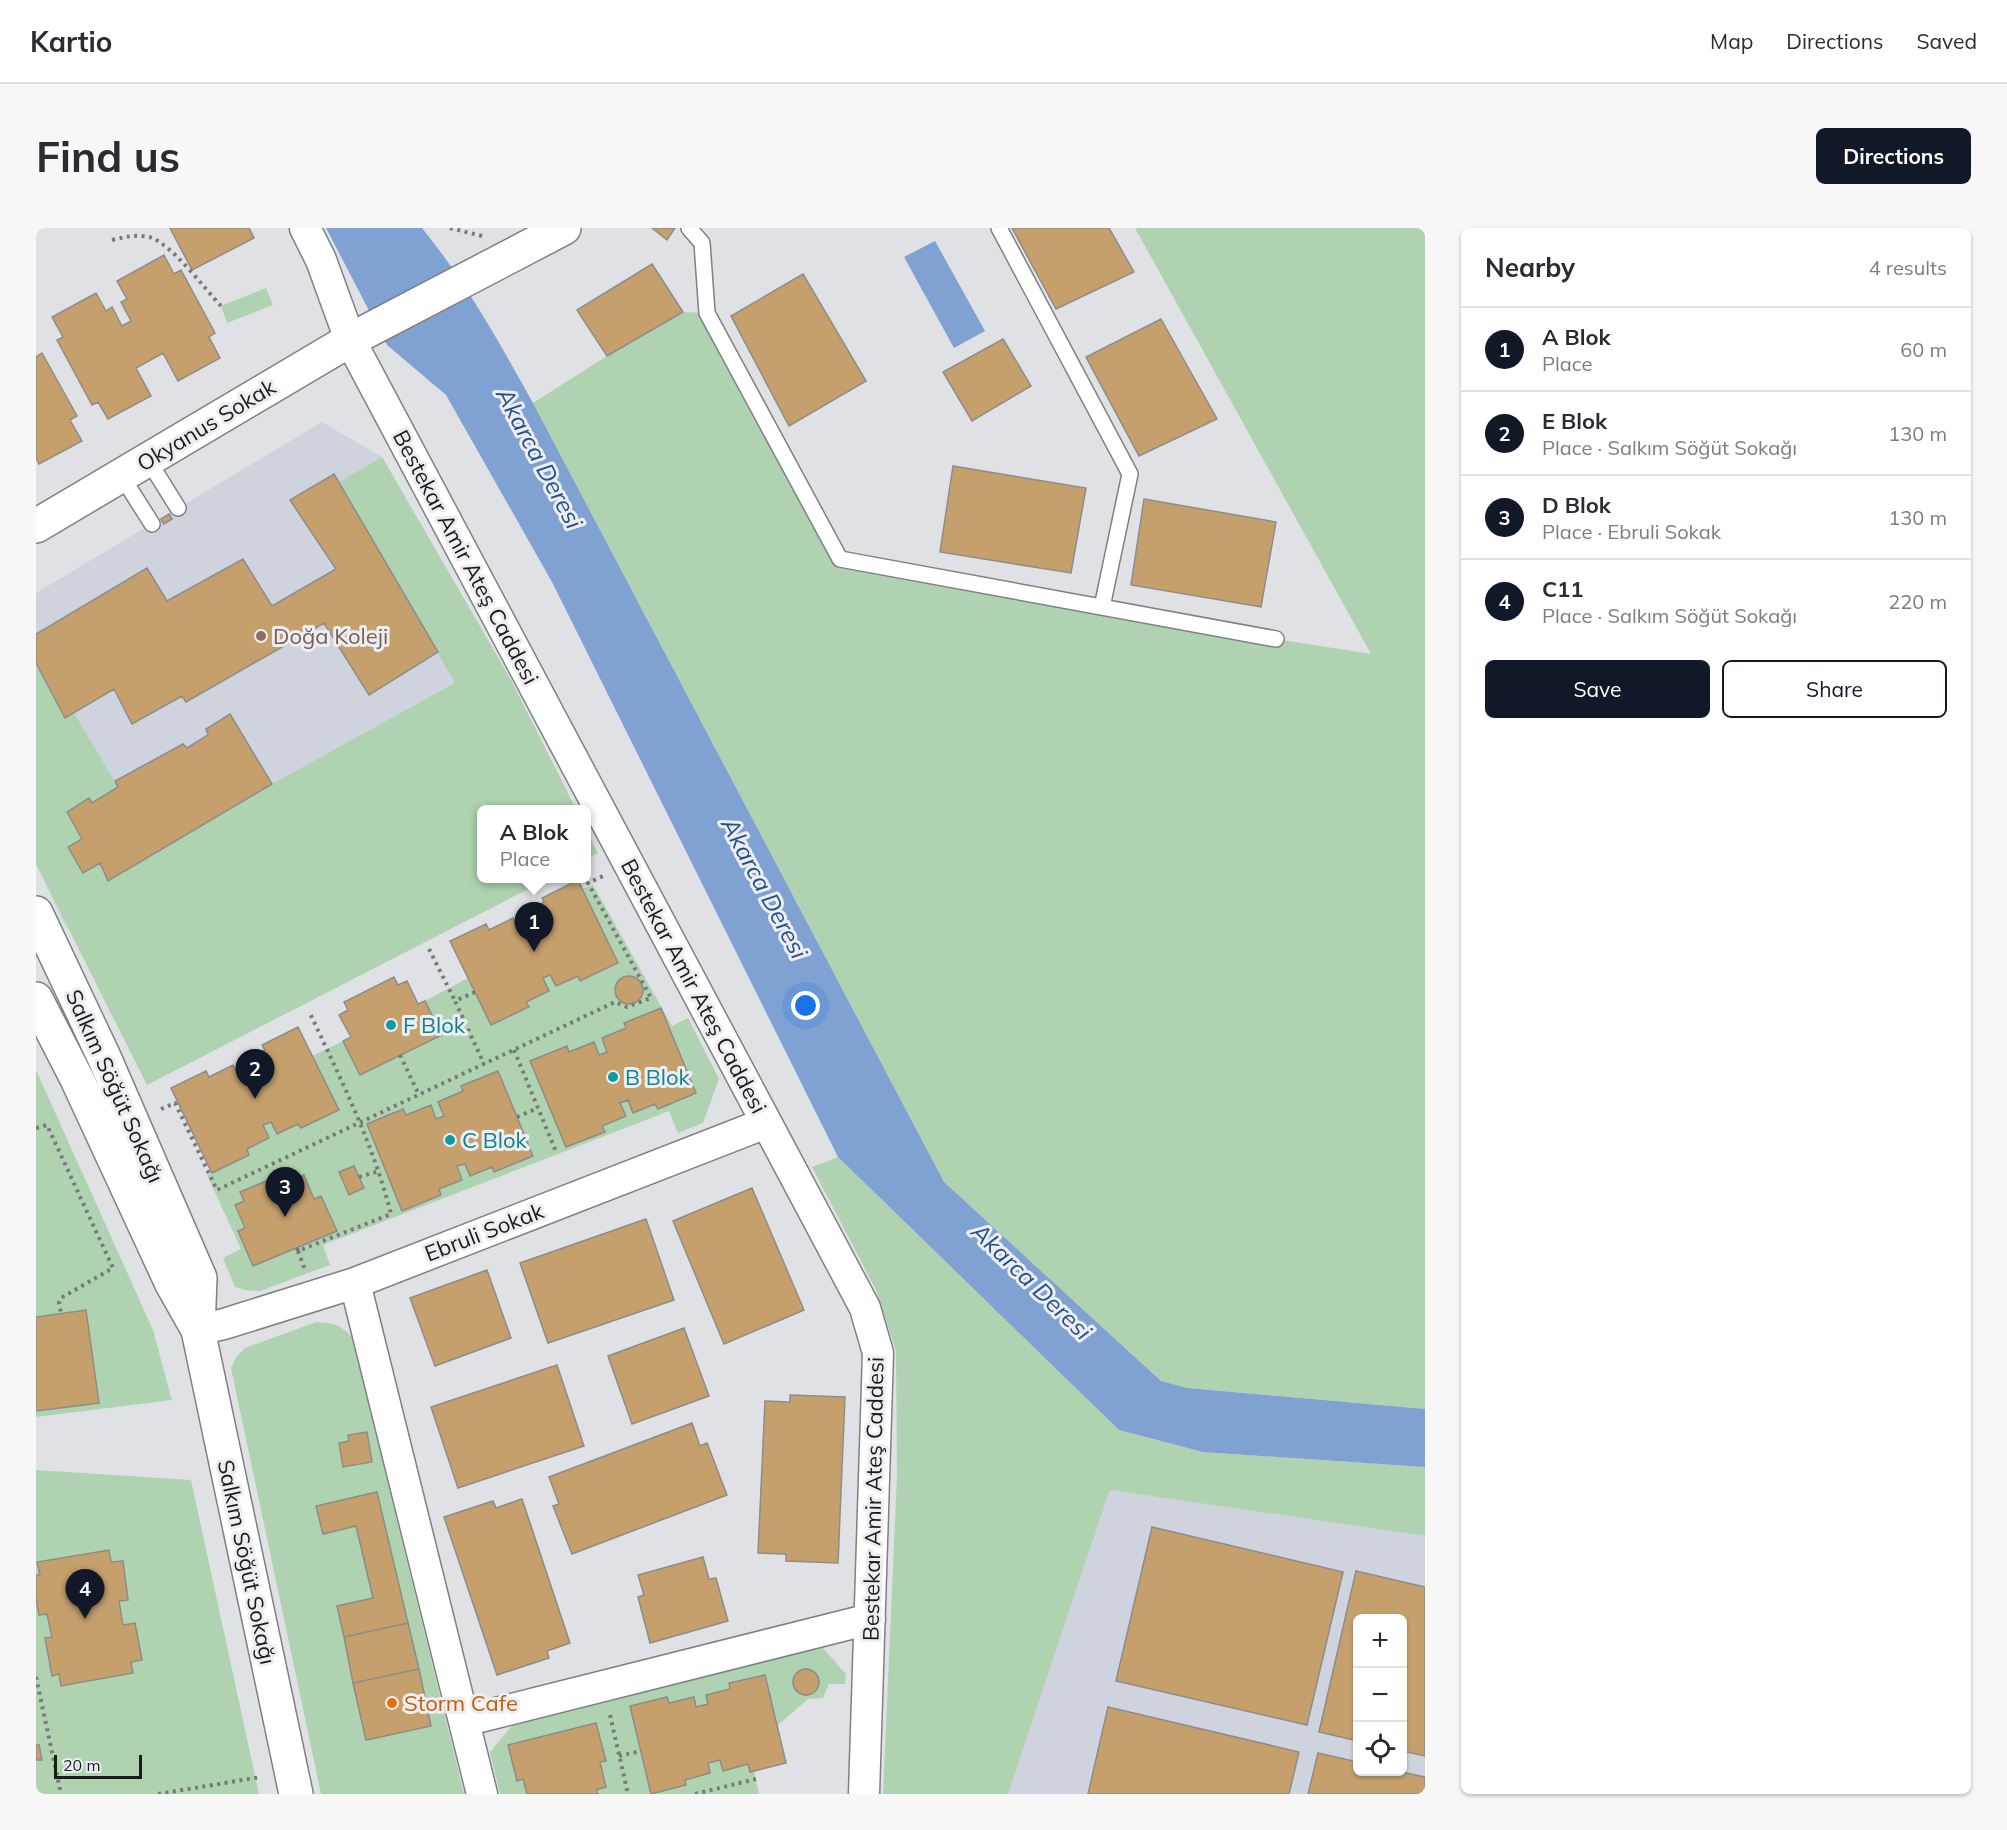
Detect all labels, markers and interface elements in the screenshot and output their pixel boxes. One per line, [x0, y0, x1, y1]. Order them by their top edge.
text: Kartio [30, 24, 112, 59]
text: Map [1710, 28, 1753, 54]
text: Directions [1786, 28, 1883, 54]
text: Saved [1916, 28, 1977, 54]
button: Directions [1816, 128, 1971, 184]
text: Find us [36, 130, 180, 183]
text: Nearby [1485, 251, 1575, 284]
text: 4 results [1869, 255, 1947, 280]
text: A Blok [1542, 323, 1611, 351]
text: 1 [1499, 337, 1511, 362]
text: 60 m [1900, 337, 1947, 362]
text: Place [1542, 351, 1592, 376]
street label: Okyanus Sokak [132, 372, 281, 477]
water label: Akarca Deresi [490, 381, 590, 534]
text: E Blok [1542, 407, 1607, 435]
text: 2 [1499, 421, 1511, 446]
text: 130 m [1888, 421, 1947, 446]
street label: Bestekar Amir Ateş Caddesi [387, 425, 545, 689]
text: Place · Salkım Söğüt Sokağı [1542, 435, 1797, 460]
text: D Blok [1542, 491, 1611, 519]
text: 3 [1499, 505, 1511, 530]
text: 130 m [1888, 505, 1947, 530]
text: Place · Ebruli Sokak [1542, 519, 1721, 544]
text: C11 [1542, 575, 1583, 603]
text: 4 [1499, 589, 1511, 614]
text: 220 m [1888, 589, 1947, 614]
text: Place · Salkım Söğüt Sokağı [1542, 603, 1797, 628]
place label: Doğa Koleji [273, 622, 388, 650]
marker: Doğa Koleji [254, 629, 268, 643]
button: Save [1485, 660, 1710, 718]
button: Share [1722, 660, 1947, 718]
popup [477, 805, 591, 883]
water label: Akarca Deresi [715, 811, 815, 964]
text: A Blok [500, 818, 568, 846]
text: Place [500, 846, 550, 871]
street label: Bestekar Amir Ateş Caddesi [615, 854, 773, 1118]
pin: 1 [514, 902, 554, 952]
street label: Salkım Söğüt Sokağı [60, 985, 170, 1187]
your location [791, 991, 820, 1020]
place label: F Blok [403, 1011, 466, 1039]
marker: F Blok [384, 1018, 398, 1032]
pin: 2 [236, 1050, 274, 1099]
place label: B Blok [625, 1063, 690, 1091]
marker: B Blok [606, 1070, 620, 1084]
place label: C Blok [462, 1126, 528, 1154]
marker: C Blok [443, 1133, 457, 1147]
pin: 3 [266, 1168, 304, 1217]
street label: Ebruli Sokak [421, 1196, 548, 1267]
water label: Akarca Deresi [965, 1216, 1099, 1346]
street label: Bestekar Amir Ateş Caddesi [857, 1357, 889, 1641]
street label: Salkım Söğüt Sokağı [212, 1457, 282, 1667]
pin: 4 [65, 1570, 104, 1619]
map controls [1353, 1614, 1407, 1776]
button: + [1353, 1614, 1407, 1668]
button: − [1353, 1668, 1407, 1722]
place label: Storm Cafe [404, 1689, 518, 1717]
marker: Storm Cafe [385, 1696, 399, 1710]
button: locate [1353, 1722, 1407, 1776]
scale bar [54, 1752, 142, 1780]
text: 20 m [63, 1755, 100, 1775]

